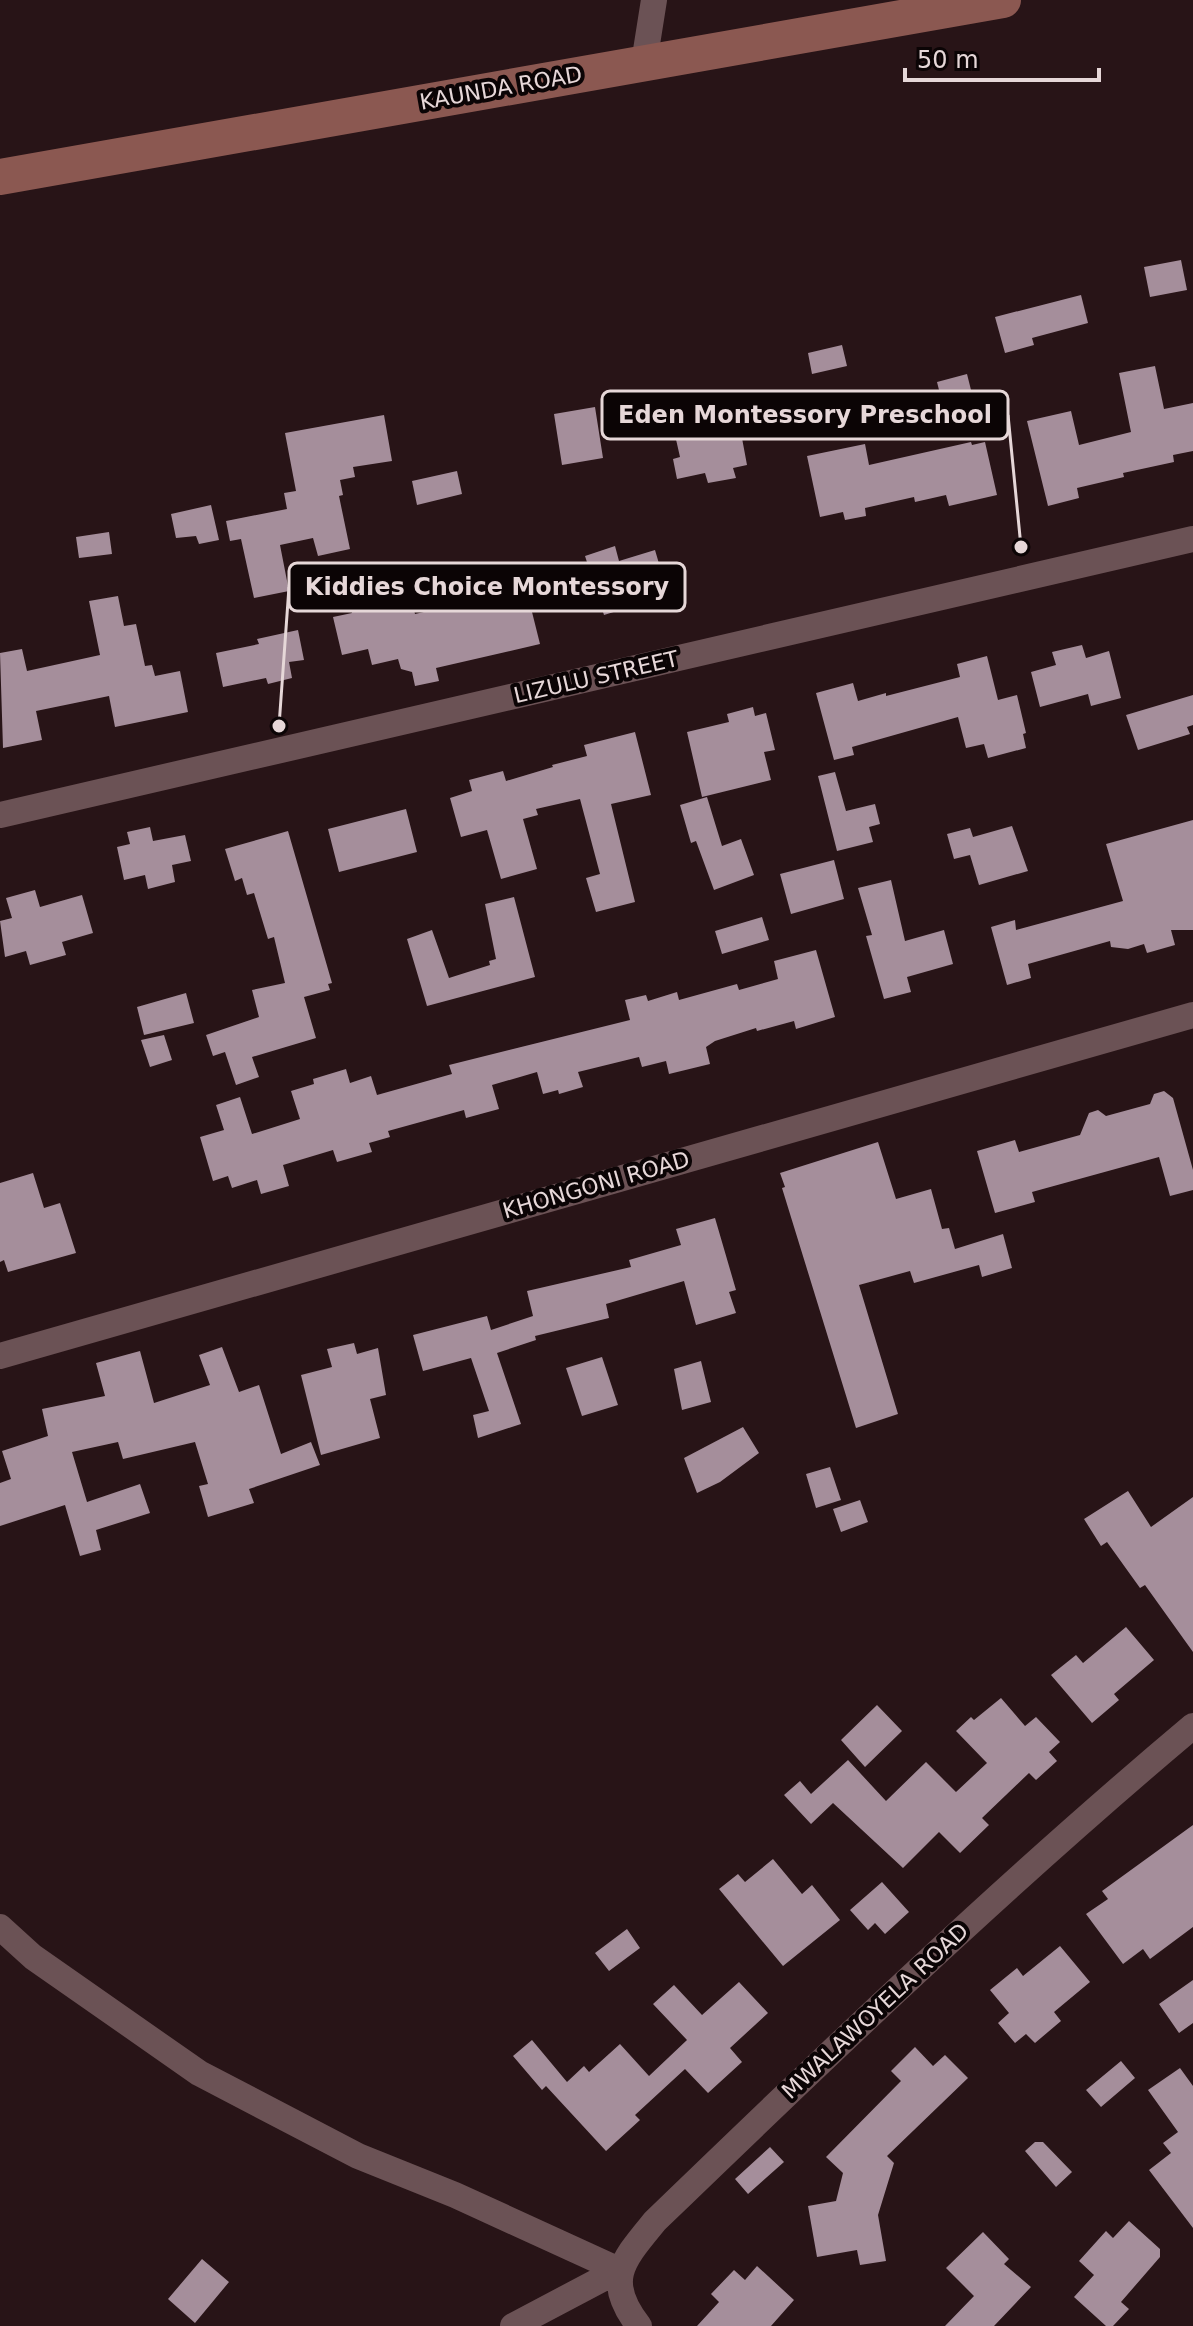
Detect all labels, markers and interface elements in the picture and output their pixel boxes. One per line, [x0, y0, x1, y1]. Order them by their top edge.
scale bar [905, 32, 1099, 82]
text: 50 m [917, 46, 979, 74]
street label: KAUNDA ROAD [418, 61, 584, 115]
callout: Eden Montessory Preschool [602, 391, 1008, 439]
text: Eden Montessory Preschool [618, 401, 992, 429]
callout: Kiddies Choice Montessory [289, 563, 685, 611]
text: Kiddies Choice Montessory [305, 573, 670, 601]
street label: LIZULU STREET [511, 646, 681, 708]
street label: KHONGONI ROAD [500, 1146, 692, 1224]
street label: MWALAWOYELA ROAD [777, 1918, 973, 2104]

